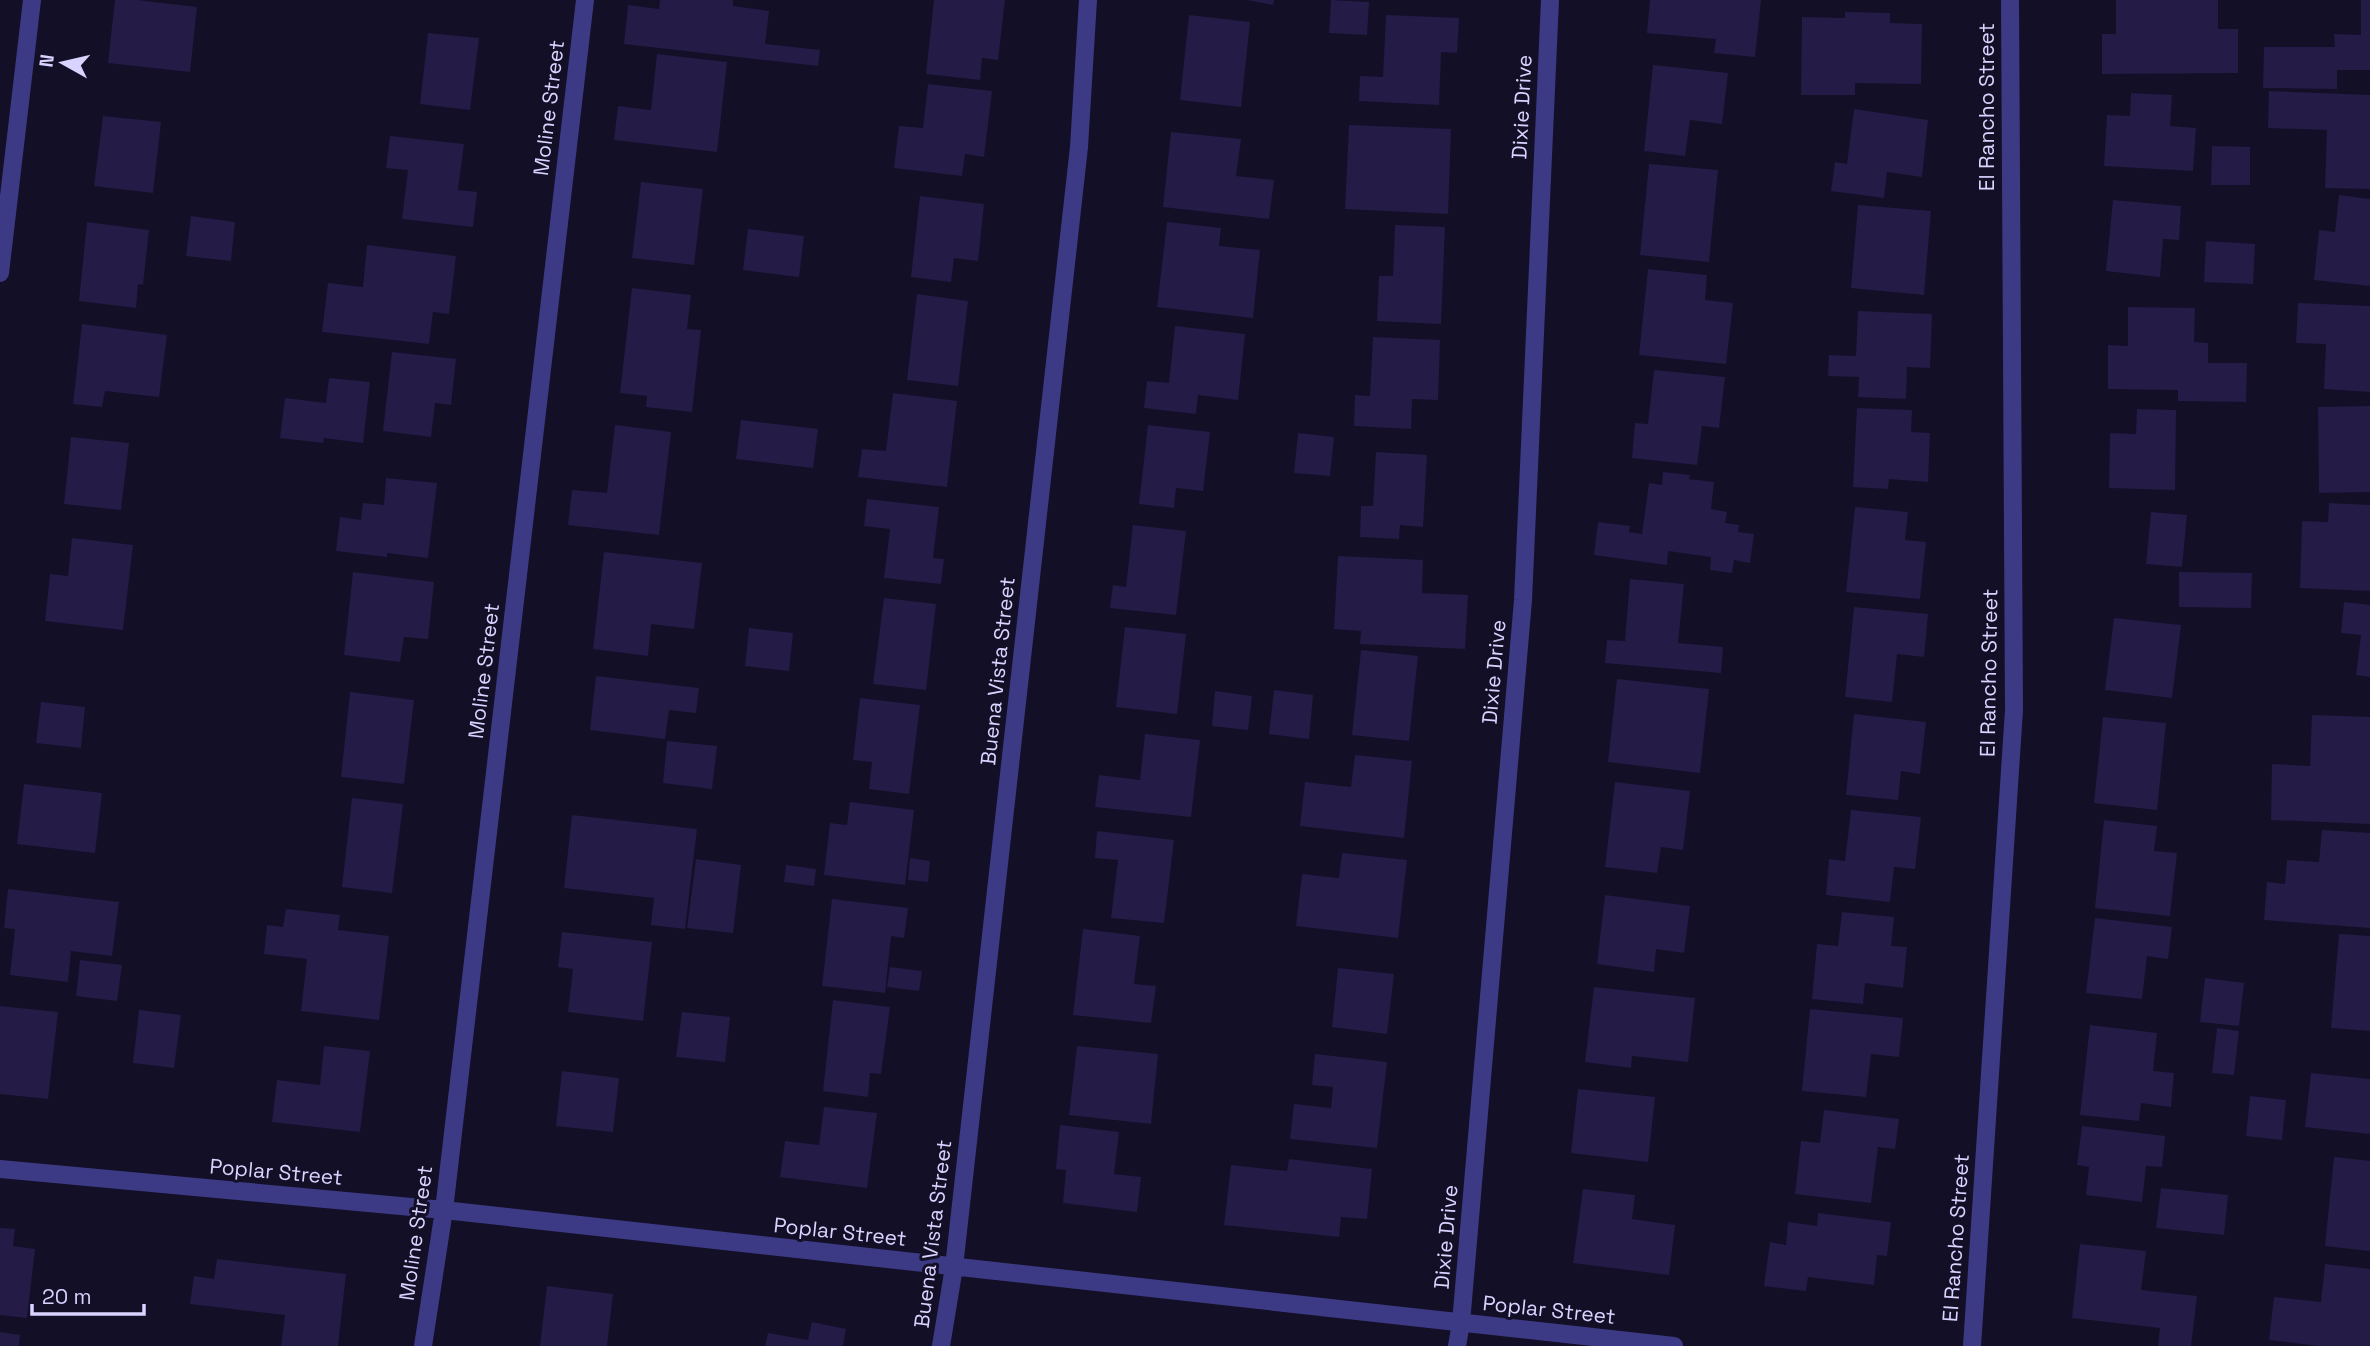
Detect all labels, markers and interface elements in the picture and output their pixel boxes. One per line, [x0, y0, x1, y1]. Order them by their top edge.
street label: El Rancho Street [1973, 23, 2000, 191]
north arrow [28, 28, 98, 98]
street label: Moline Street [527, 39, 570, 177]
text: N [33, 53, 60, 69]
street label: Dixie Drive [1505, 54, 1538, 160]
street label: Buena Vista Street [974, 575, 1021, 767]
street label: El Rancho Street [1974, 588, 2003, 757]
street label: Moline Street [462, 602, 505, 740]
street label: Dixie Drive [1475, 619, 1512, 725]
street label: Buena Vista Street [908, 1138, 957, 1330]
street label: Poplar Street [208, 1152, 344, 1191]
street label: El Rancho Street [1936, 1153, 1975, 1323]
street label: Moline Street [393, 1164, 438, 1302]
street label: Dixie Drive [1427, 1184, 1464, 1290]
street label: Poplar Street [772, 1211, 908, 1252]
scale bar [32, 1272, 144, 1316]
text: 20 m [42, 1283, 92, 1310]
street label: Poplar Street [1481, 1289, 1617, 1330]

